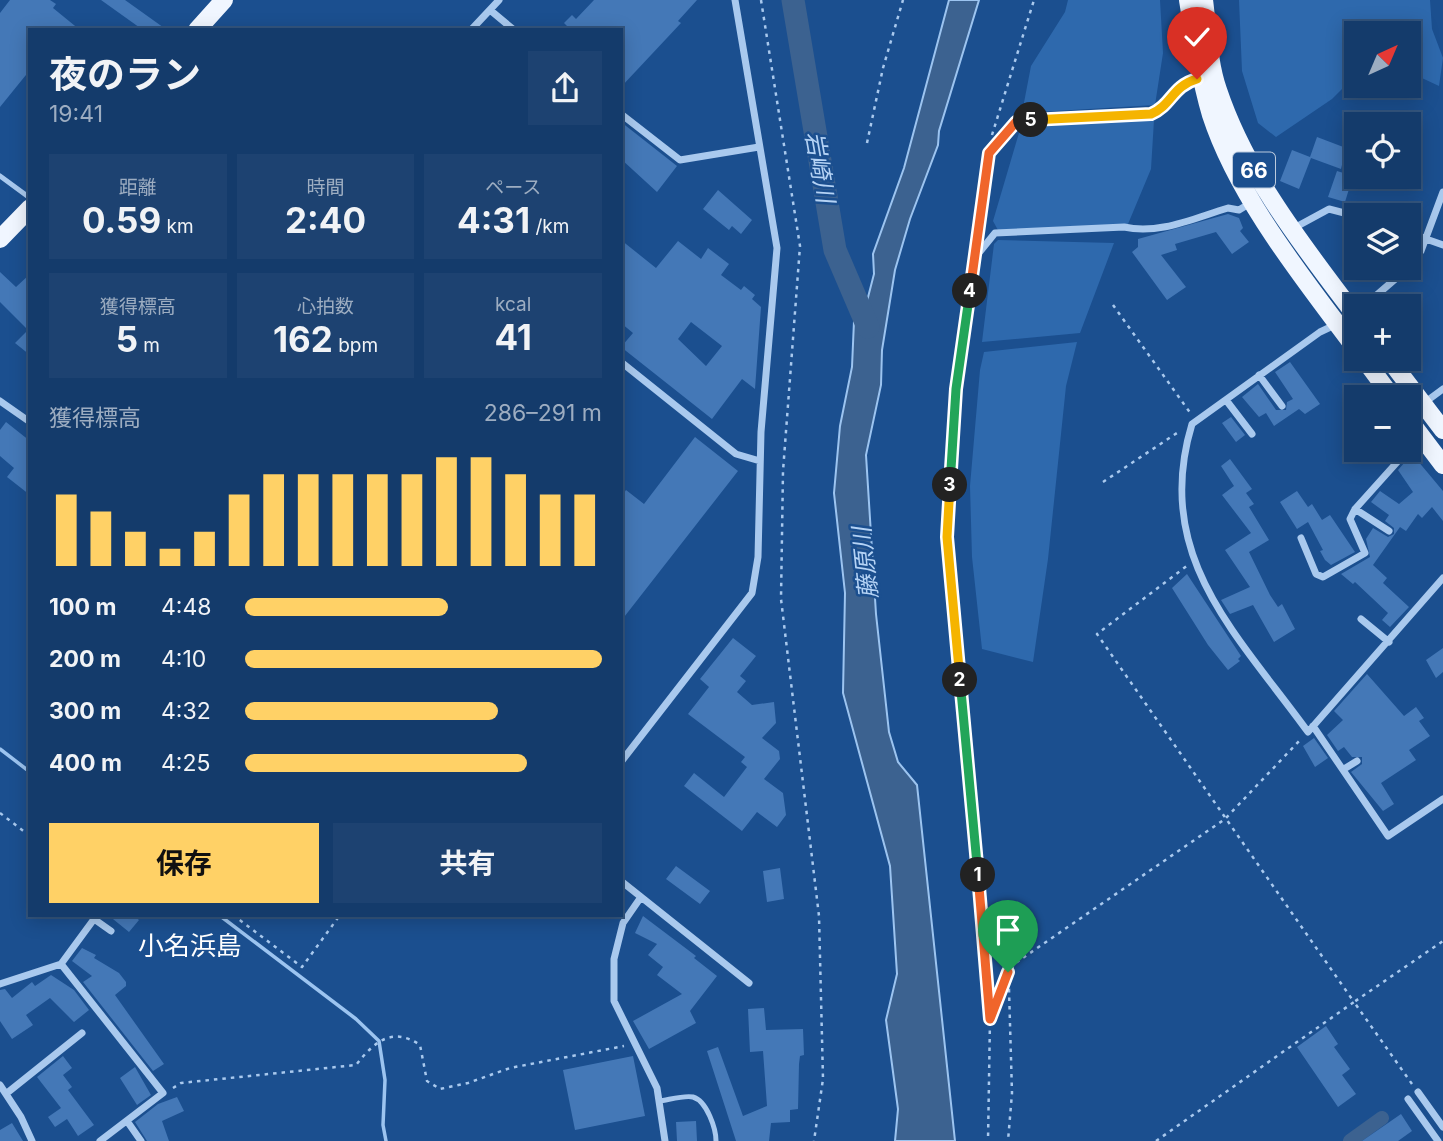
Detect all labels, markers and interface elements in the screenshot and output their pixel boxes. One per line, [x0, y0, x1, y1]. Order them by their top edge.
pin [1167, 7, 1227, 79]
icon: check [1178, 18, 1216, 56]
north arrow [1344, 21, 1421, 98]
map controls [1344, 21, 1421, 462]
text: 夜のラン [49, 51, 201, 97]
button: share [528, 51, 602, 125]
text: 19:41 [49, 100, 103, 128]
pin: 5 [1014, 102, 1048, 138]
text: 5 [1024, 108, 1037, 131]
button: locate [1344, 112, 1421, 189]
water label: 岩崎川 [799, 129, 841, 208]
road number: 66 [1233, 152, 1275, 188]
text: 距離 [119, 176, 157, 199]
text: 時間 [306, 176, 345, 199]
text: ペース [485, 176, 541, 199]
text: 0.59 [82, 199, 161, 241]
text: 2:40 [285, 199, 366, 241]
text: 4:31 [457, 199, 530, 241]
button: layers [1344, 203, 1421, 280]
text: km [161, 215, 194, 238]
text: /km [530, 215, 569, 238]
pin: 4 [953, 274, 988, 308]
text: 4 [963, 279, 976, 302]
text: kcal [495, 293, 531, 316]
button: + [1344, 294, 1421, 371]
text: 獲得標高 [100, 295, 176, 318]
text: 心拍数 [297, 295, 354, 318]
text: 41 [494, 316, 532, 358]
text: 5 [116, 318, 138, 360]
text: 162 [273, 318, 333, 360]
text: m [138, 334, 160, 357]
text: bpm [333, 334, 378, 357]
button: − [1344, 385, 1421, 462]
text: 286–291 m [484, 399, 602, 427]
text: 獲得標高 [49, 404, 141, 432]
pin: 3 [932, 468, 968, 503]
text: 3 [943, 473, 956, 496]
water label: 藤原川 [847, 523, 883, 600]
text: 100 m [49, 593, 116, 621]
text: 4:48 [161, 593, 212, 621]
text: 200 m [49, 645, 121, 673]
text: 4:10 [161, 645, 206, 673]
pin: 2 [942, 662, 978, 698]
text: 2 [954, 668, 965, 691]
text: 300 m [49, 697, 121, 725]
text: 4:32 [161, 697, 211, 725]
text: 400 m [49, 749, 122, 777]
text: 4:25 [161, 749, 211, 777]
button: 保存 [49, 823, 319, 903]
button: 共有 [333, 823, 602, 903]
pin: 1 [960, 858, 996, 892]
text: 1 [973, 863, 982, 886]
pin [978, 900, 1038, 972]
icon: arrive [989, 911, 1027, 949]
district label: 小名浜島 [138, 930, 242, 961]

